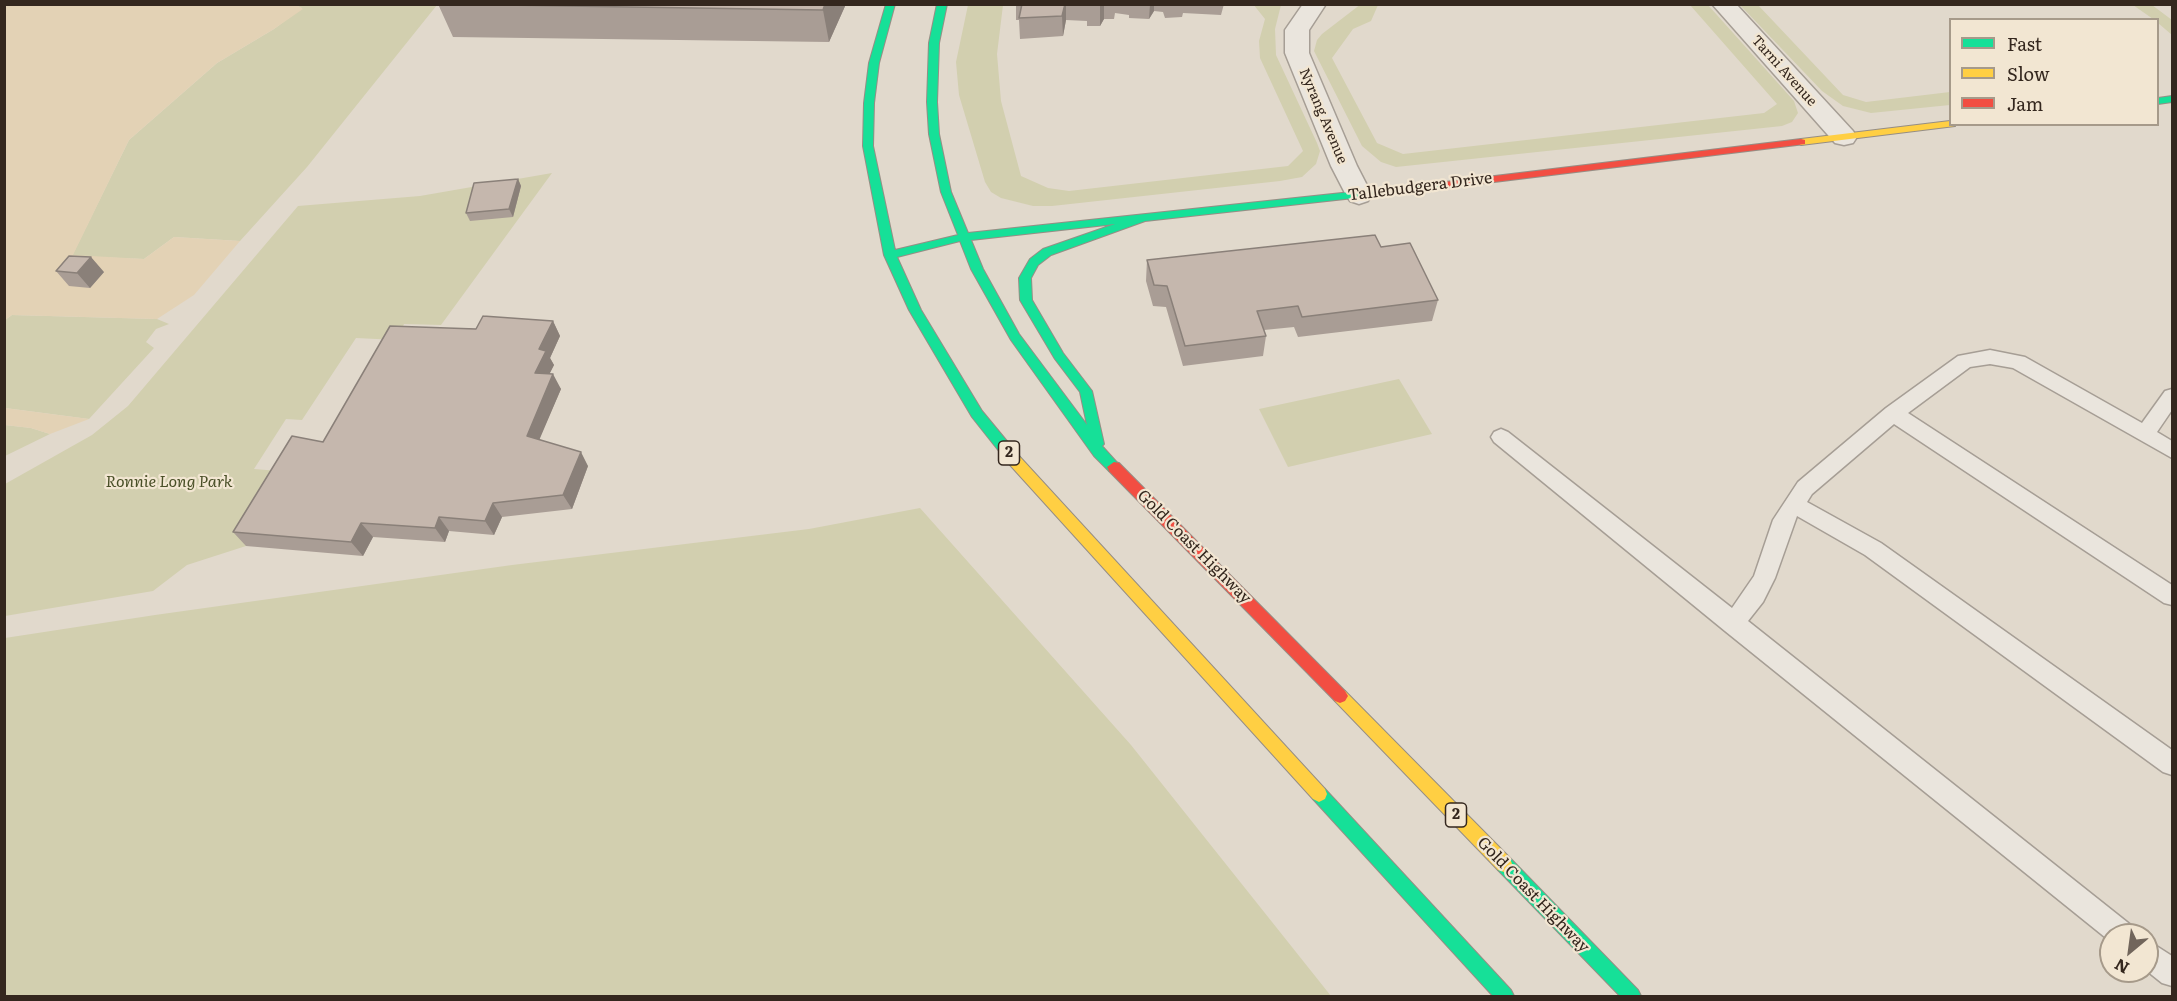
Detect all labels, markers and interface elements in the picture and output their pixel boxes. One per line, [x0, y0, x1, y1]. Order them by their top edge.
legend [1949, 18, 2159, 126]
text: Fast [2007, 30, 2042, 57]
street label: Tarni Avenue [1748, 32, 1820, 110]
text: Slow [2007, 60, 2049, 87]
street label: Nyrang Avenue [1295, 66, 1351, 166]
text: Jam [2007, 90, 2043, 117]
street label: Tallebudgera Drive [1347, 169, 1493, 205]
road number: 2 [998, 441, 1020, 465]
park label: Ronnie Long Park [106, 472, 232, 492]
street label: Gold Coast Highway [1133, 486, 1255, 608]
road number: 2 [1446, 803, 1466, 827]
street label: Gold Coast Highway [1473, 833, 1593, 957]
north arrow [2099, 923, 2159, 983]
text: N [2110, 953, 2133, 981]

